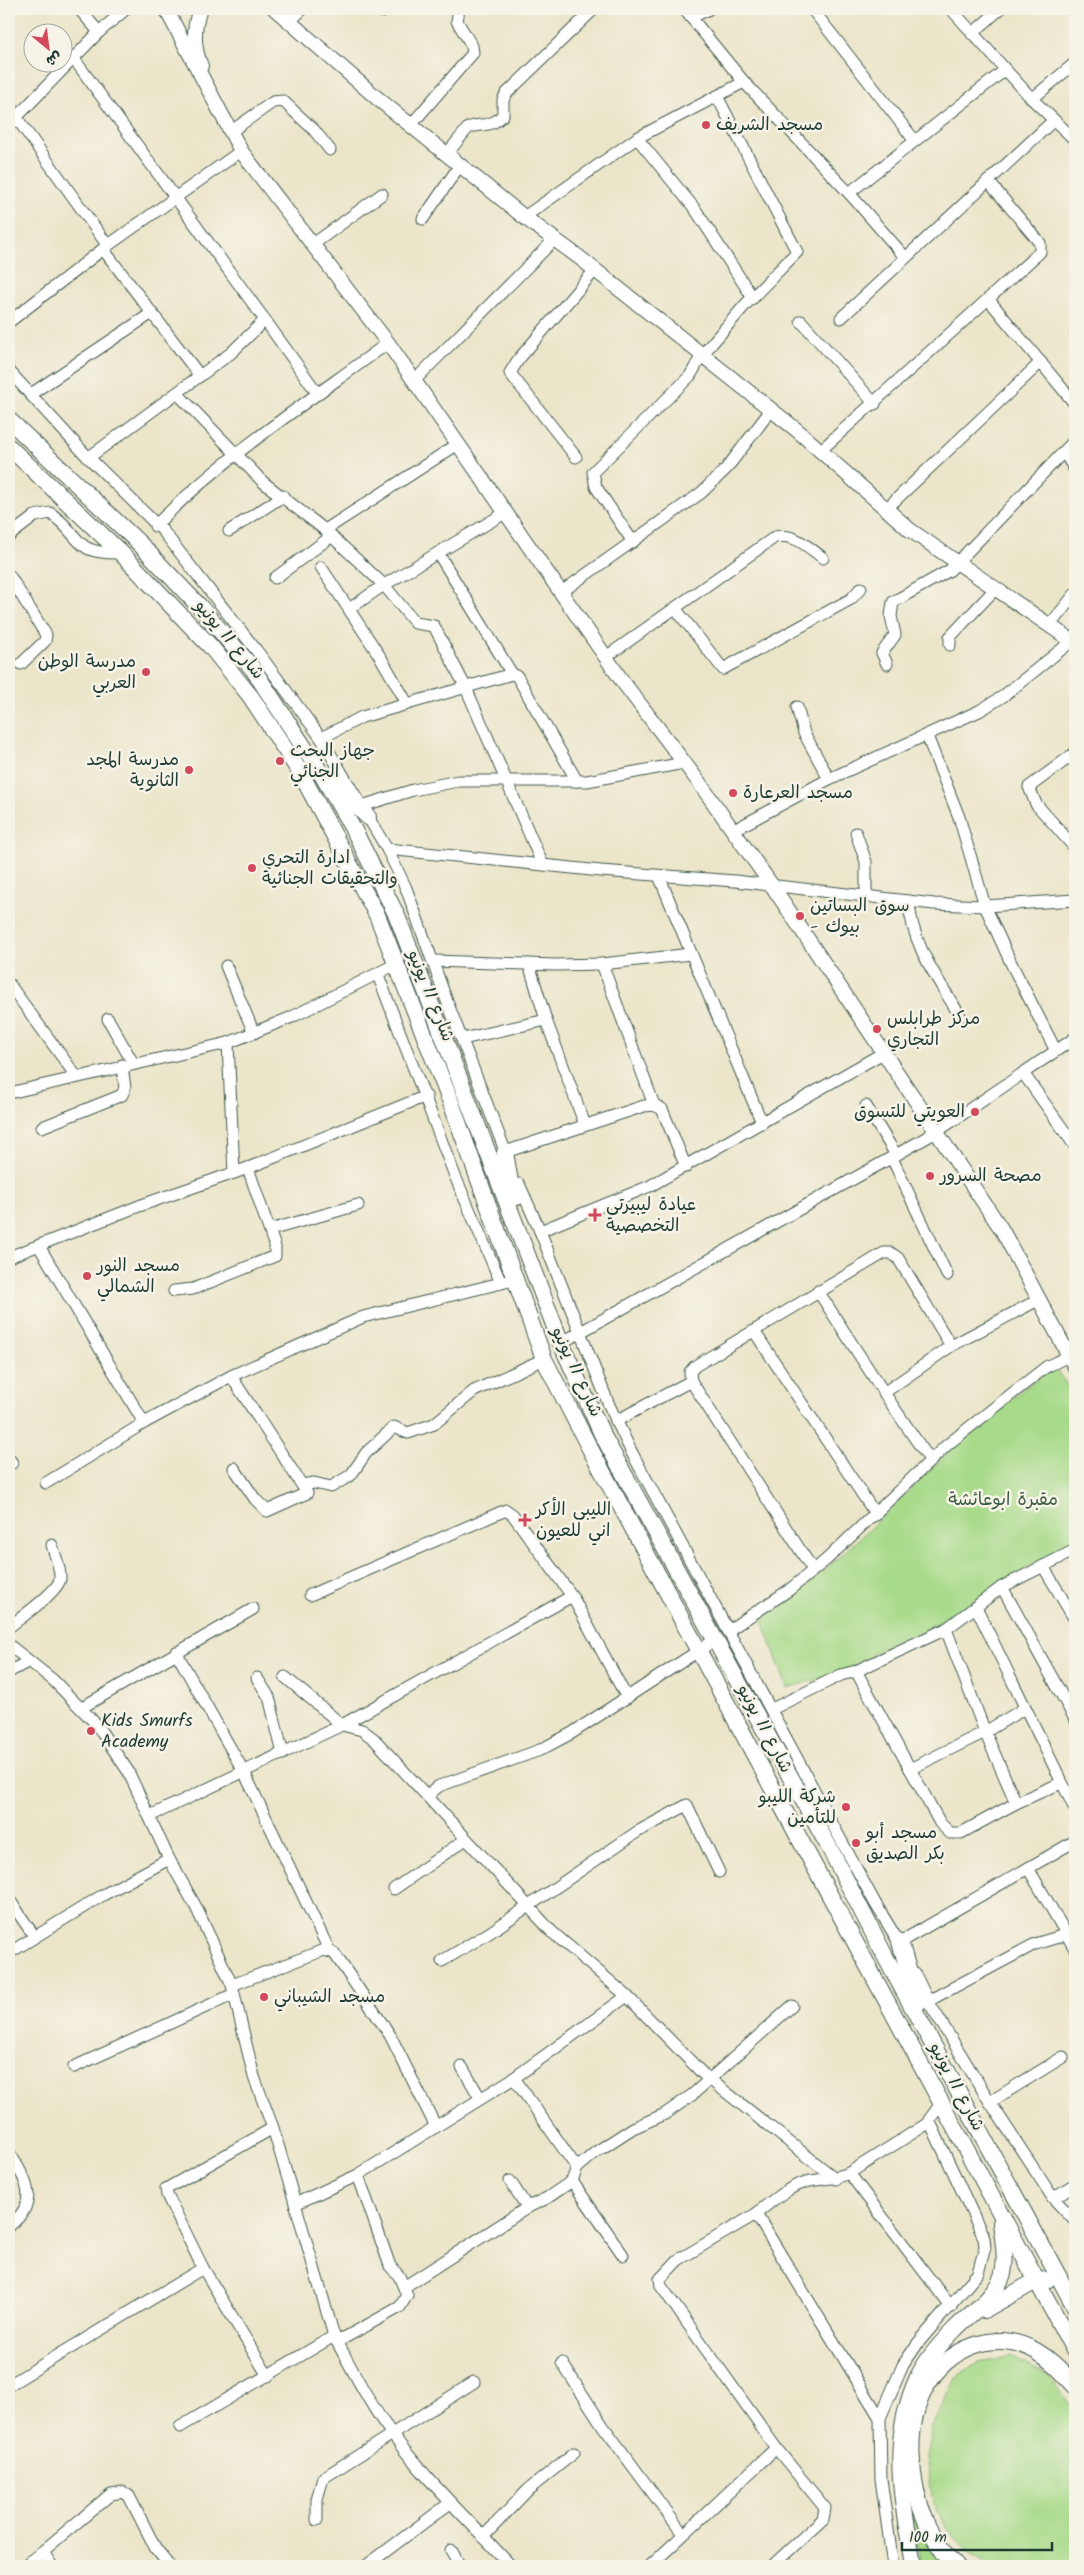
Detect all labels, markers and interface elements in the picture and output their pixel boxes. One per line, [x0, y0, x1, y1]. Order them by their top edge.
north arrow [22, 22, 72, 72]
text: ش [42, 45, 66, 72]
place label: مسجد الشريف [716, 111, 823, 140]
marker: مسجد الشريف [700, 119, 712, 131]
street label: شارع 11 يونيو [186, 593, 271, 687]
place label: مدرسة الوطن العربي [38, 648, 136, 698]
marker: مدرسة الوطن العربي [140, 666, 152, 678]
place label: جهاز البحث الجنائي [290, 737, 375, 787]
place label: مدرسة المجد الثانوية [86, 746, 179, 796]
marker: جهاز البحث الجنائي [274, 755, 286, 767]
marker: مدرسة المجد الثانوية [183, 764, 195, 776]
place label: مسجد العرعارة [743, 779, 853, 808]
marker: مسجد العرعارة [727, 787, 739, 799]
place label: ادارة التحري والتحقيقات الجنائية [262, 844, 398, 894]
marker: ادارة التحري والتحقيقات الجنائية [246, 862, 258, 874]
place label: سوق البساتين - بيوك [810, 892, 910, 942]
marker: سوق البساتين - بيوك [794, 910, 806, 922]
street label: شارع 11 يونيو [398, 945, 462, 1046]
place label: مركز طرابلس التجاري [887, 1005, 980, 1055]
marker: مركز طرابلس التجاري [871, 1023, 883, 1035]
place label: العويتي للتسوق [854, 1098, 965, 1127]
marker: العويتي للتسوق [969, 1106, 981, 1118]
place label: مصحة السرور [938, 1162, 1042, 1191]
marker: مصحة السرور [924, 1170, 936, 1182]
place label: عيادة ليبيرتي التخصصية [606, 1191, 696, 1241]
marker: عيادة ليبيرتي التخصصية [588, 1208, 602, 1222]
place label: مسجد النور الشمالي [95, 1252, 180, 1302]
marker: مسجد النور الشمالي [81, 1270, 93, 1282]
street label: شارع 11 يونيو [542, 1321, 610, 1422]
park label: مقبرة ابوعائشة [948, 1486, 1058, 1515]
place label: الليبي الأكر اني للعيون [534, 1496, 611, 1546]
marker: الليبي الأكر اني للعيون [518, 1513, 532, 1527]
street label: شارع 11 يونيو [728, 1678, 800, 1779]
place label: Kids Smurfs Academy [101, 1707, 193, 1757]
marker: Kids Smurfs Academy [85, 1725, 97, 1737]
place label: شركة الليبو للتأمين [758, 1783, 836, 1833]
marker: شركة الليبو للتأمين [840, 1801, 852, 1813]
place label: مسجد أبو بكر الصديق [864, 1819, 945, 1869]
marker: مسجد أبو بكر الصديق [850, 1837, 862, 1849]
place label: مسجد الشيباني [274, 1983, 385, 2012]
marker: مسجد الشيباني [258, 1991, 270, 2003]
street label: شارع 11 يونيو [920, 2036, 992, 2137]
scale bar [902, 2520, 1052, 2552]
text: 100 m [909, 2526, 947, 2550]

